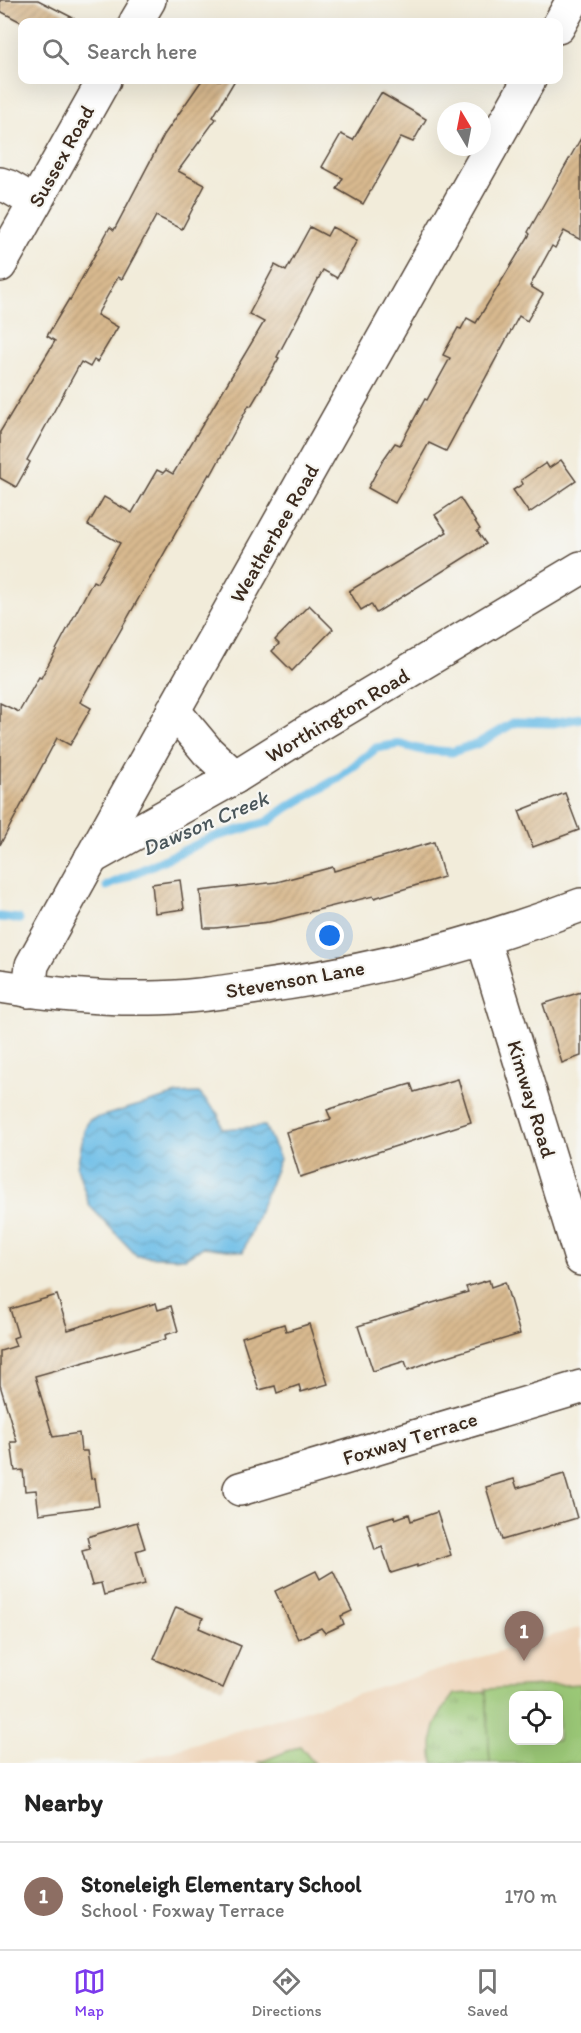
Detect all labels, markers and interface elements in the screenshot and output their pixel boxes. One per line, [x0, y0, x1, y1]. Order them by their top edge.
search box [18, 18, 563, 84]
icon: search [39, 35, 72, 68]
text: Search here [87, 38, 197, 65]
street label: Sussex Road [23, 100, 100, 212]
north arrow [437, 102, 491, 156]
street label: Weatherbee Road [224, 459, 324, 607]
street label: Worthington Road [261, 662, 413, 768]
water label: Dawson Creek [138, 784, 274, 862]
your location [315, 921, 344, 950]
street label: Stevenson Lane [224, 954, 366, 1004]
street label: Kimway Road [502, 1037, 562, 1161]
street label: Foxway Terrace [340, 1406, 480, 1470]
pin: 1 [504, 1612, 544, 1661]
map controls [509, 1691, 563, 1745]
button: locate [509, 1691, 563, 1745]
text: Nearby [24, 1786, 103, 1818]
text: Stoneleigh Elementary School [81, 1871, 362, 1898]
text: 1 [39, 1884, 48, 1908]
text: 170 m [504, 1884, 557, 1908]
text: School · Foxway Terrace [81, 1898, 285, 1922]
tab: Map [73, 1965, 106, 2020]
tab: Directions [251, 1965, 322, 2020]
tab: Saved [467, 1965, 508, 2020]

